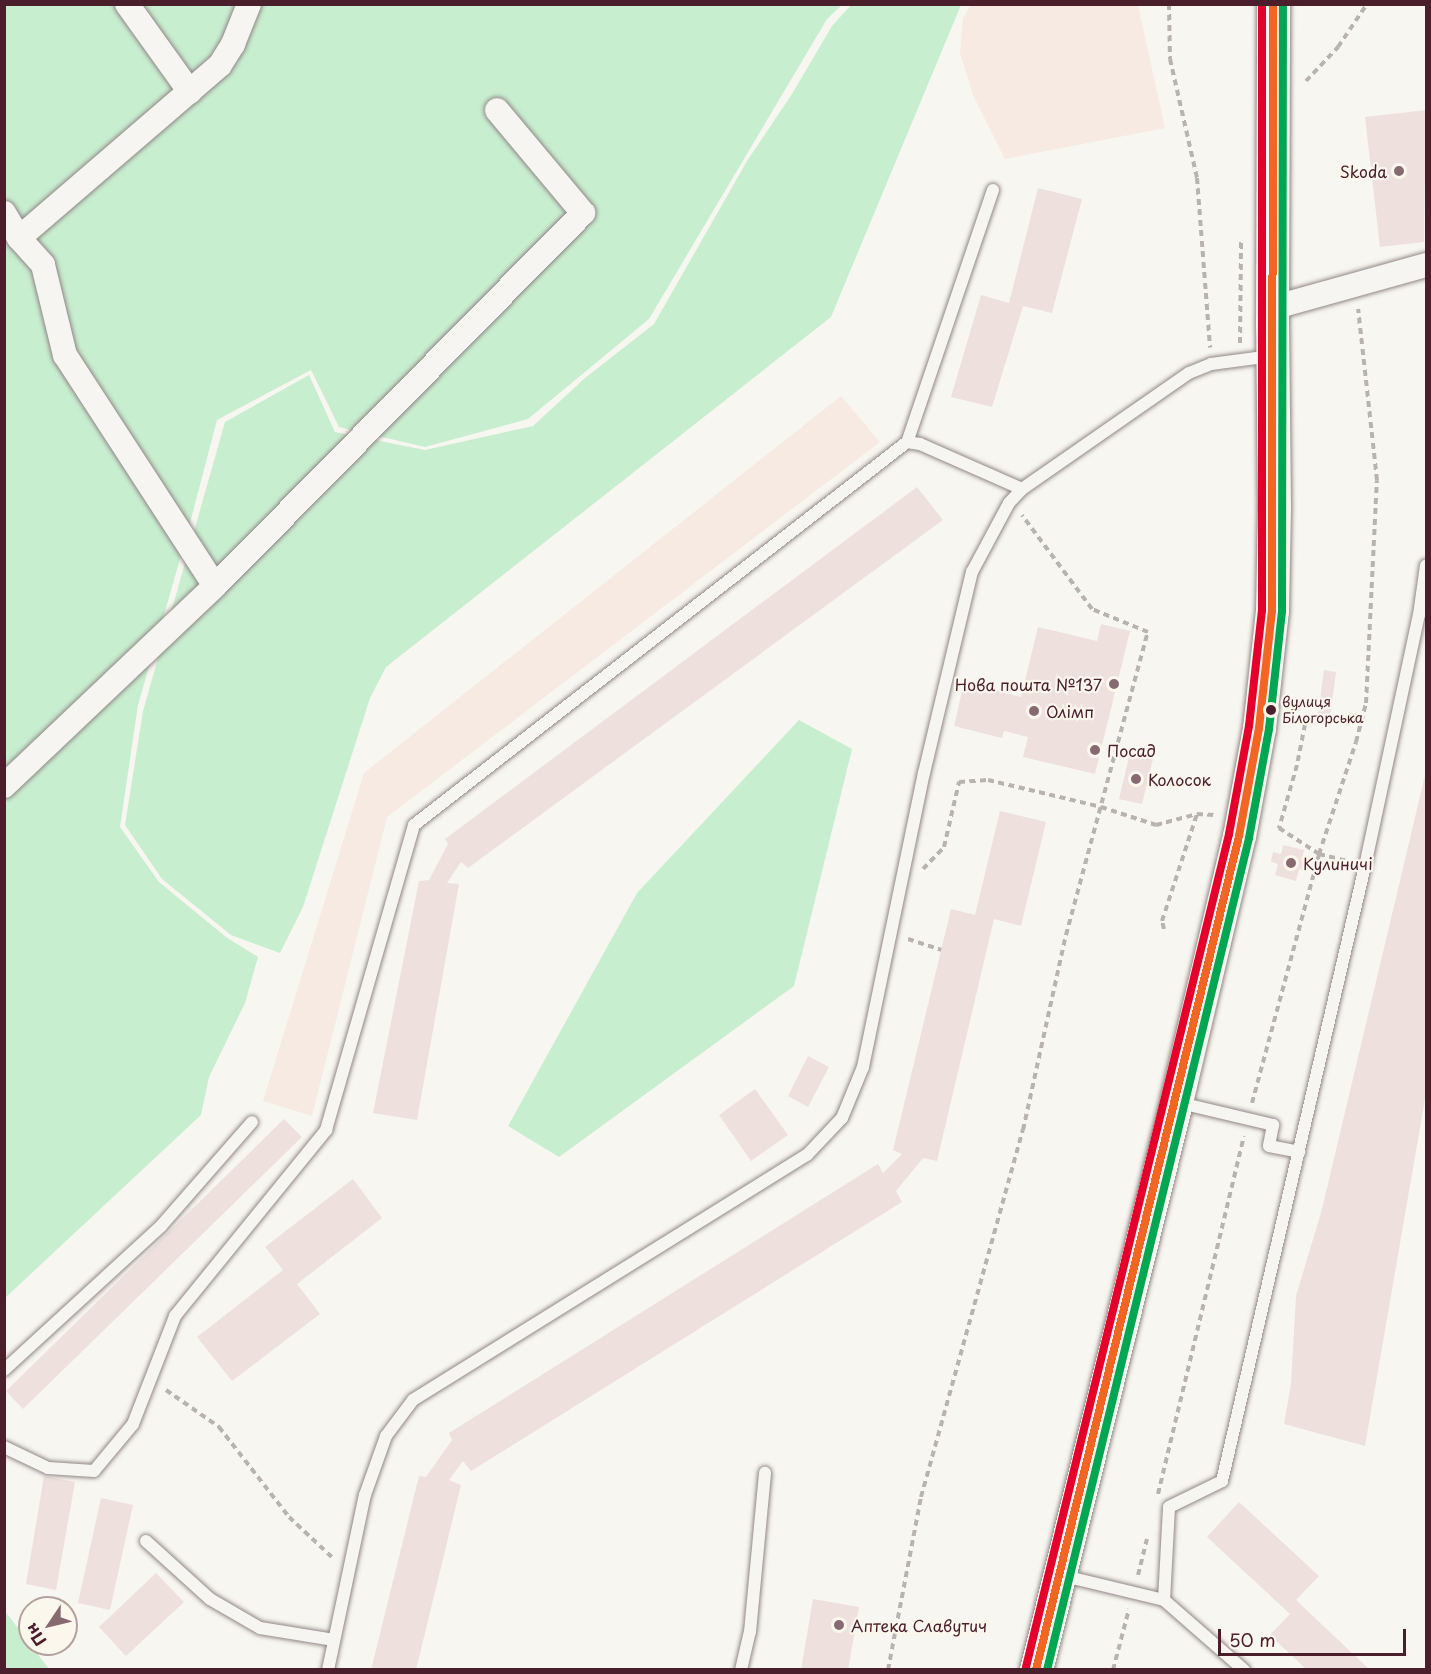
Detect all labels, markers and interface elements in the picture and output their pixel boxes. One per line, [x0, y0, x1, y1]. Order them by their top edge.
place label: Skoda [1339, 161, 1387, 181]
marker: Skoda [1392, 164, 1406, 178]
place label: Нова пошта №137 [954, 674, 1102, 694]
marker: Нова пошта №137 [1107, 677, 1121, 691]
place label: вулиця Білогорська [1282, 694, 1363, 726]
place label: Олімп [1046, 701, 1094, 721]
marker: Олімп [1027, 704, 1041, 718]
marker: вулиця Білогорська [1265, 704, 1277, 716]
place label: Посад [1107, 740, 1156, 760]
marker: Посад [1088, 743, 1102, 757]
place label: Колосок [1148, 769, 1211, 789]
marker: Колосок [1129, 772, 1143, 786]
place label: Кулиничі [1303, 853, 1373, 873]
marker: Кулиничі [1284, 856, 1298, 870]
north arrow [18, 1596, 78, 1656]
place label: Аптека Славутич [851, 1615, 988, 1635]
scale bar [1221, 1617, 1408, 1655]
marker: Аптека Славутич [832, 1618, 846, 1632]
text: Пн [18, 1619, 51, 1652]
text: 50 m [1229, 1626, 1276, 1653]

